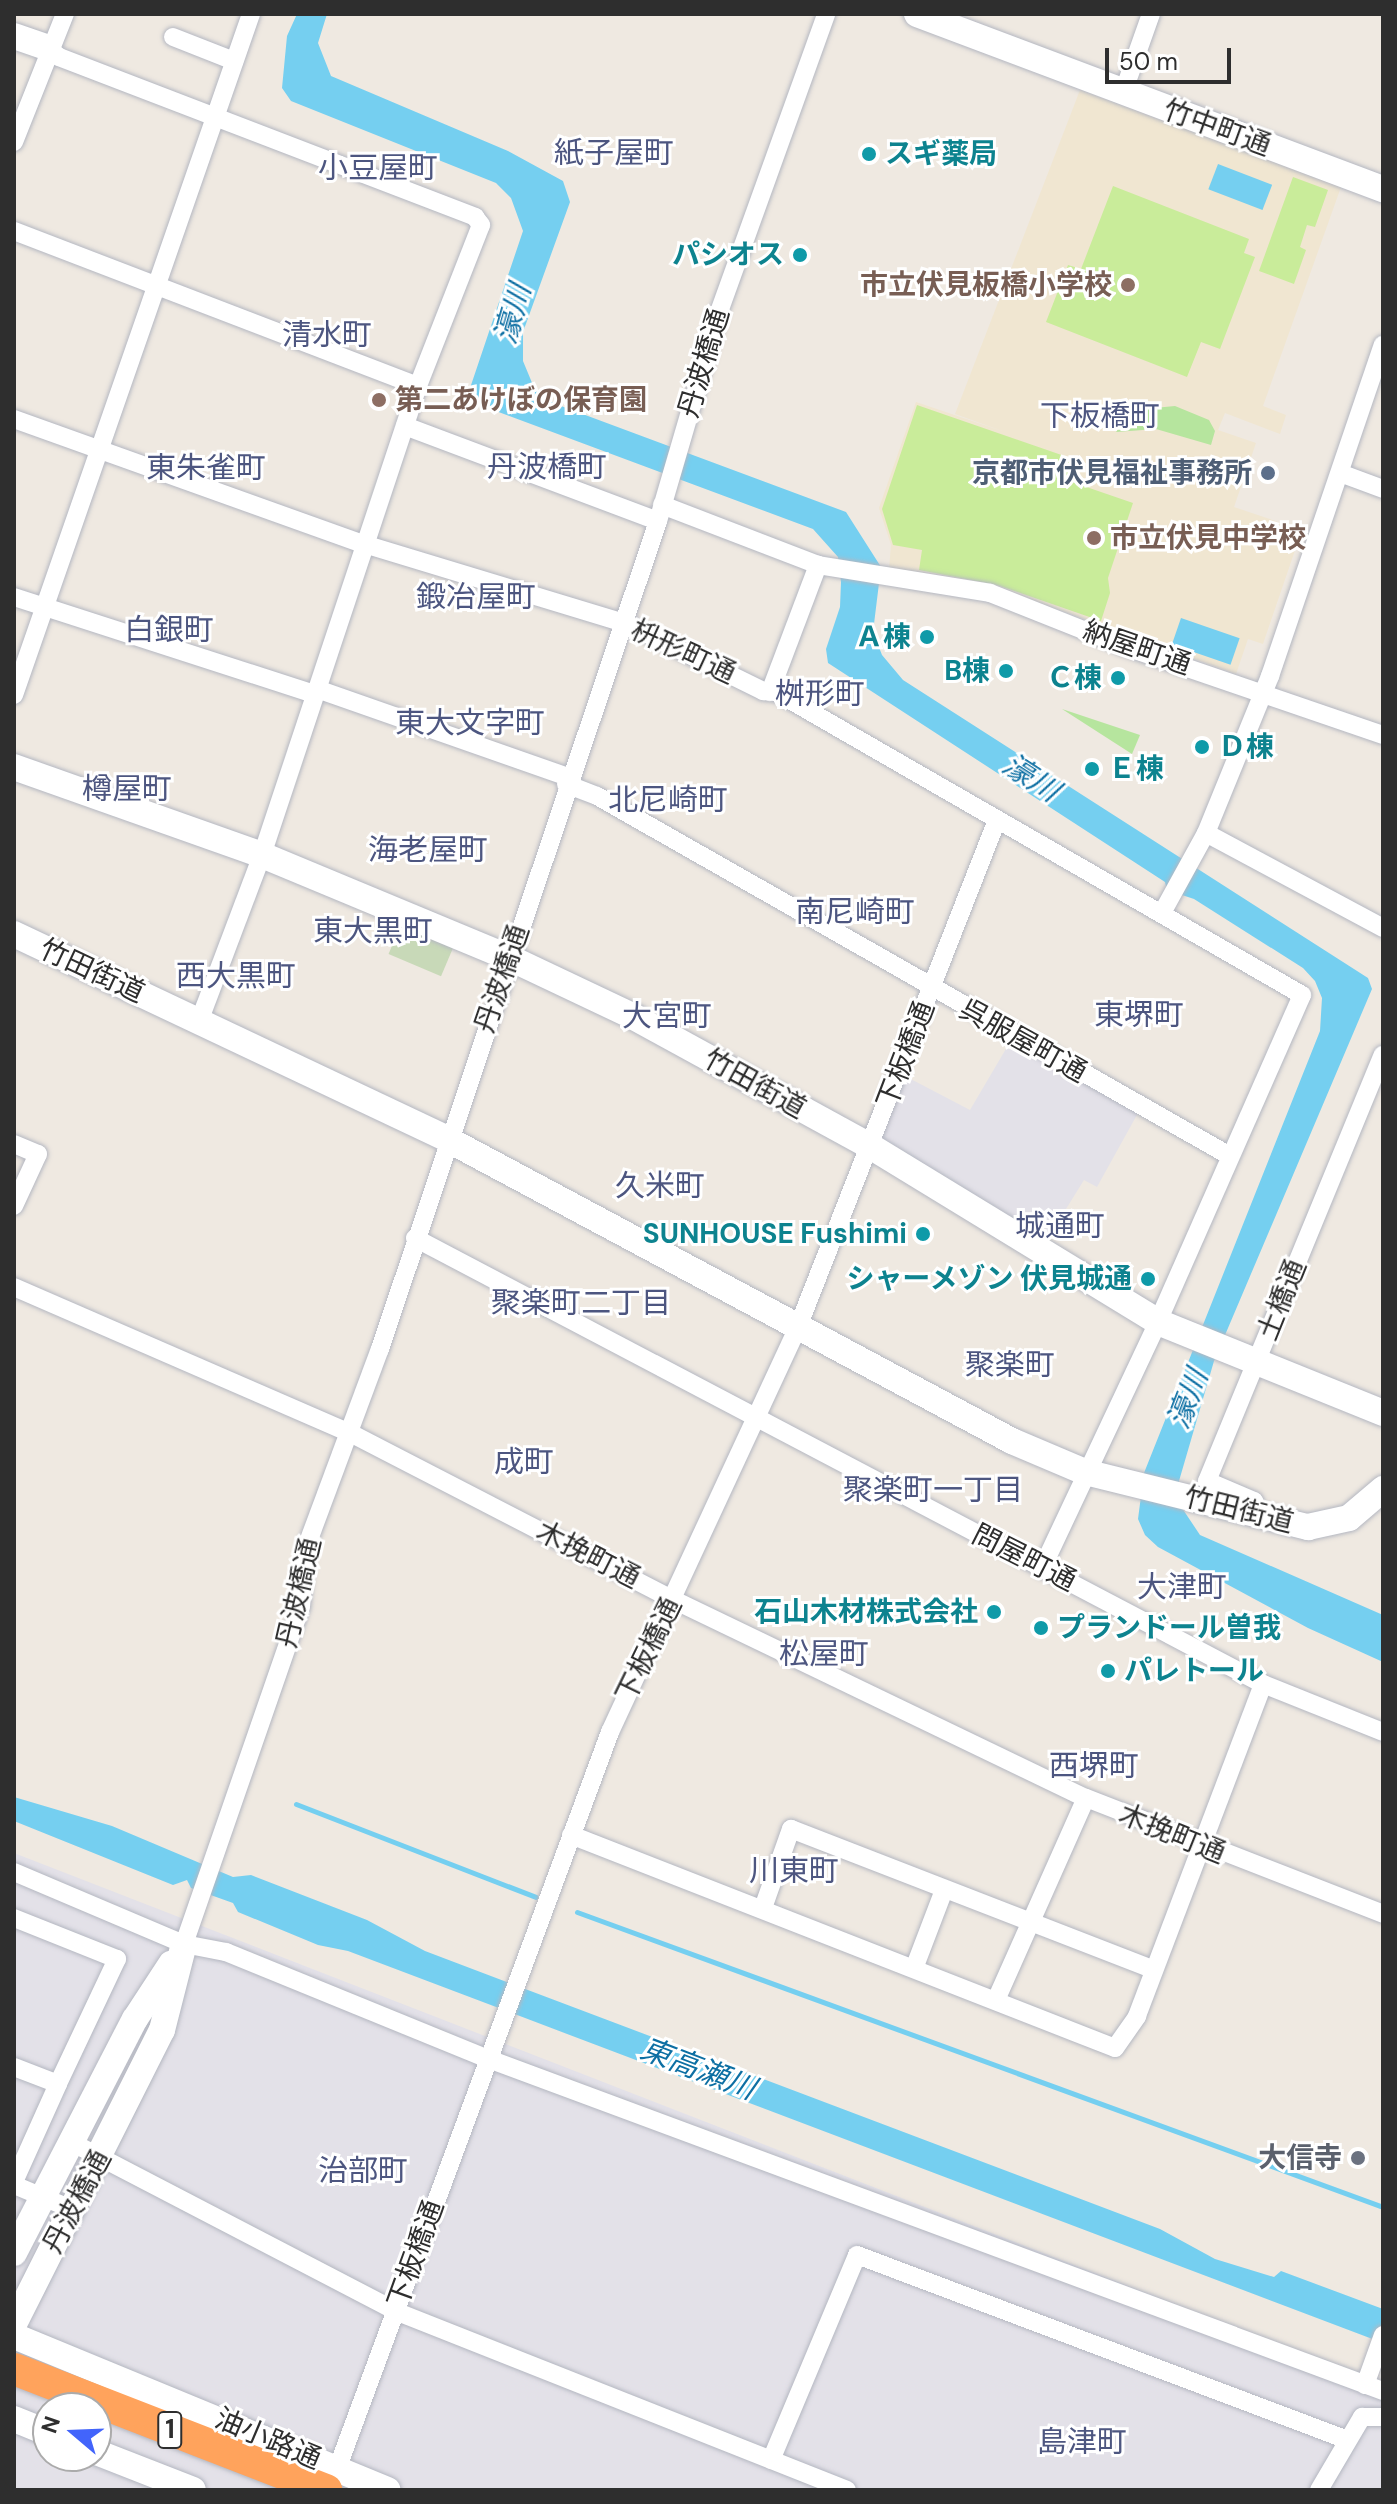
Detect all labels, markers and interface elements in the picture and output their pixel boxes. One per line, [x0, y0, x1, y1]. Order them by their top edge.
scale bar [1109, 32, 1235, 82]
text: 50 m [1119, 46, 1178, 77]
street label: 竹中町通 [1159, 93, 1275, 163]
district label: 紙子屋町 [554, 135, 674, 171]
place label: スギ薬局 [885, 137, 997, 171]
marker: スギ薬局 [860, 145, 878, 163]
district label: 小豆屋町 [318, 150, 438, 186]
place label: パシオス [672, 238, 784, 272]
marker: パシオス [791, 246, 809, 264]
place label: 市立伏見板橋小学校 [860, 268, 1112, 302]
marker: 市立伏見板橋小学校 [1119, 276, 1137, 294]
water label: 濠川 [487, 280, 539, 348]
street label: 丹波橋通 [672, 305, 736, 421]
district label: 清水町 [282, 317, 372, 353]
place label: 第二あけぼの保育園 [395, 383, 647, 417]
marker: 第二あけぼの保育園 [370, 391, 388, 409]
district label: 下板橋町 [1040, 398, 1160, 434]
district label: 丹波橋町 [487, 449, 607, 485]
district label: 東朱雀町 [146, 450, 266, 486]
place label: 京都市伏見福祉事務所 [972, 456, 1252, 490]
marker: 京都市伏見福祉事務所 [1259, 464, 1277, 482]
place label: 市立伏見中学校 [1110, 521, 1306, 555]
marker: 市立伏見中学校 [1085, 529, 1103, 547]
district label: 鍛冶屋町 [416, 579, 536, 615]
district label: 白銀町 [124, 612, 214, 648]
street label: 枡形町通 [625, 613, 741, 691]
street label: 納屋町通 [1079, 614, 1195, 682]
place label: Ａ棟 [855, 620, 911, 654]
marker: Ａ棟 [918, 628, 936, 646]
place label: B棟 [944, 654, 990, 688]
place label: Ｃ棟 [1046, 661, 1102, 695]
marker: B棟 [997, 662, 1015, 680]
marker: Ｃ棟 [1109, 669, 1127, 687]
district label: 桝形町 [775, 676, 865, 712]
district label: 東大文字町 [395, 705, 545, 741]
place label: Ｄ棟 [1218, 730, 1274, 764]
marker: Ｄ棟 [1193, 738, 1211, 756]
water label: 濠川 [996, 747, 1066, 809]
place label: Ｅ棟 [1108, 752, 1164, 786]
marker: Ｅ棟 [1083, 760, 1101, 778]
district label: 樽屋町 [82, 771, 172, 807]
district label: 北尼崎町 [608, 782, 728, 818]
district label: 海老屋町 [368, 832, 488, 868]
district label: 南尼崎町 [795, 894, 915, 930]
district label: 東大黒町 [313, 913, 433, 949]
street label: 丹波橋通 [468, 921, 536, 1037]
street label: 竹田街道 [34, 932, 150, 1010]
district label: 西大黒町 [176, 958, 296, 994]
street label: 呉服屋町通 [954, 992, 1092, 1090]
street label: 下板橋通 [870, 997, 942, 1113]
district label: 東堺町 [1094, 997, 1184, 1033]
district label: 大宮町 [622, 998, 712, 1034]
street label: 竹田街道 [698, 1042, 812, 1126]
district label: 久米町 [615, 1168, 705, 1204]
district label: 城通町 [1015, 1208, 1105, 1244]
place label: SUNHOUSE Fushimi [643, 1217, 907, 1251]
marker: SUNHOUSE Fushimi [914, 1225, 932, 1243]
street label: 土橋通 [1251, 1255, 1313, 1345]
place label: シャーメゾン 伏見城通 [845, 1262, 1132, 1296]
marker: シャーメゾン 伏見城通 [1139, 1270, 1157, 1288]
district label: 聚楽町二丁目 [491, 1285, 671, 1321]
district label: 聚楽町 [965, 1347, 1055, 1383]
water label: 濠川 [1160, 1365, 1216, 1433]
district label: 成町 [494, 1444, 554, 1480]
district label: 聚楽町一丁目 [843, 1472, 1023, 1508]
street label: 竹田街道 [1181, 1480, 1297, 1540]
street label: 木挽町通 [530, 1515, 646, 1595]
street label: 問屋町通 [966, 1518, 1082, 1598]
street label: 丹波橋通 [270, 1535, 328, 1651]
district label: 大津町 [1137, 1569, 1227, 1605]
street label: 下板橋通 [609, 1592, 689, 1708]
place label: 石山木材株式会社 [754, 1595, 978, 1629]
marker: 石山木材株式会社 [985, 1603, 1003, 1621]
place label: プランドール曽我 [1057, 1611, 1281, 1645]
marker: プランドール曽我 [1032, 1619, 1050, 1637]
district label: 松屋町 [779, 1636, 869, 1672]
place label: パレトール [1124, 1654, 1264, 1688]
marker: パレトール [1099, 1662, 1117, 1680]
district label: 西堺町 [1049, 1748, 1139, 1784]
street label: 木挽町通 [1114, 1797, 1230, 1871]
district label: 川東町 [749, 1853, 839, 1889]
water label: 東高瀬川 [636, 2031, 760, 2107]
place label: 大信寺 [1258, 2141, 1342, 2175]
street label: 丹波橋通 [36, 2145, 118, 2259]
marker: 大信寺 [1349, 2149, 1367, 2167]
district label: 治部町 [318, 2153, 408, 2189]
street label: 下板橋通 [381, 2196, 451, 2312]
north arrow [32, 2392, 112, 2472]
street label: 油小路通 [210, 2402, 326, 2476]
road number: 1 [156, 2408, 184, 2452]
text: N [34, 2412, 67, 2437]
district label: 島津町 [1037, 2424, 1127, 2460]

